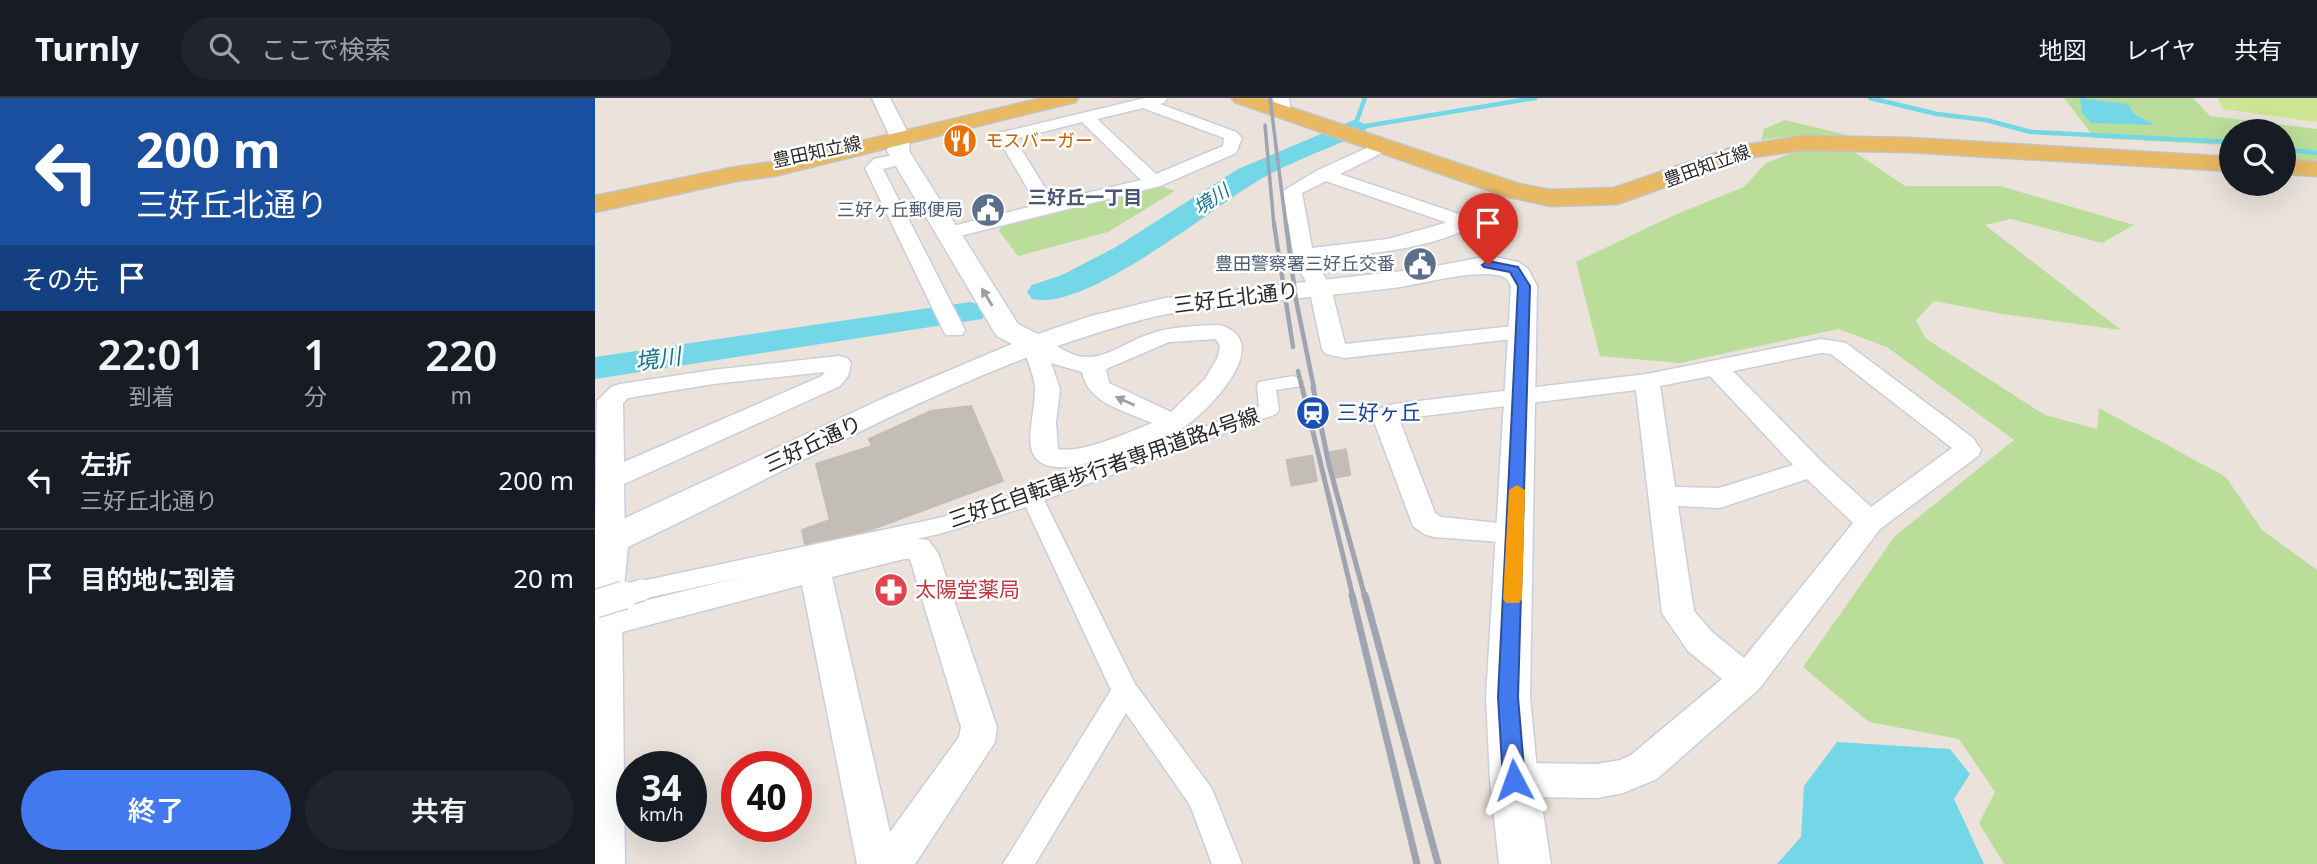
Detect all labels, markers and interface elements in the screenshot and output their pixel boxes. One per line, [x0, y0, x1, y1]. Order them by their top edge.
search box [181, 17, 671, 80]
text: Turnly [35, 26, 139, 71]
icon: search [205, 29, 243, 67]
text: ここで検索 [261, 31, 391, 67]
text: 地図 [2039, 33, 2087, 66]
text: レイヤ [2125, 33, 2196, 66]
text: 共有 [2234, 33, 2282, 66]
text: 200 m [136, 116, 281, 182]
map controls [2219, 119, 2296, 196]
button: search [2219, 119, 2296, 196]
restaurant icon: モスバーガー [941, 122, 979, 160]
icon: left [21, 126, 112, 217]
place label: モスバーガー [985, 128, 1093, 152]
street label: 豊田知立線 [770, 130, 863, 172]
street label: 豊田知立線 [1660, 138, 1753, 192]
water label: 境川 [1188, 177, 1236, 220]
text: 三好丘北通り [136, 182, 328, 225]
district label: 三好丘一丁目 [1028, 184, 1142, 210]
public building icon: 三好ヶ丘郵便局 [969, 191, 1007, 229]
pin [1458, 193, 1518, 265]
place label: 三好ヶ丘郵便局 [837, 197, 963, 221]
icon: arrive [1469, 204, 1507, 242]
public building icon: 豊田警察署三好丘交番 [1401, 245, 1439, 283]
place label: 豊田警察署三好丘交番 [1215, 251, 1395, 275]
icon: arrive [113, 259, 151, 297]
text: その先 [21, 261, 99, 297]
street label: 三好丘北通り [1172, 275, 1300, 319]
one-way arrow [981, 287, 993, 306]
text: 22:01 [98, 325, 206, 382]
text: 1 [303, 325, 327, 382]
text: 220 [425, 326, 497, 383]
water label: 境川 [633, 339, 686, 377]
text: m [450, 379, 472, 411]
text: 到着 [129, 380, 175, 412]
text: 分 [304, 380, 327, 412]
station icon: 三好ヶ丘 [1294, 394, 1332, 432]
one-way arrow [1115, 395, 1135, 407]
place label: 三好ヶ丘 [1337, 398, 1421, 426]
street label: 三好丘自転車歩行者専用道路4号線 [945, 401, 1263, 534]
street label: 三好丘通り [759, 408, 866, 478]
text: 左折 [80, 446, 132, 482]
icon: left [21, 461, 59, 499]
text: 200 m [498, 462, 574, 498]
text: 三好丘北通り [80, 484, 218, 516]
icon: arrive [21, 559, 59, 597]
text: 20 m [513, 560, 574, 596]
text: 目的地に到着 [80, 561, 236, 597]
pharmacy icon: 太陽堂薬局 [872, 571, 910, 609]
place label: 太陽堂薬局 [915, 575, 1020, 603]
position arrow [1477, 743, 1551, 817]
speed limit sign: 40 [721, 751, 812, 842]
text: 34 [641, 764, 682, 811]
button: 終了 [21, 770, 291, 850]
button: 共有 [305, 770, 574, 850]
text: km/h [639, 802, 684, 826]

